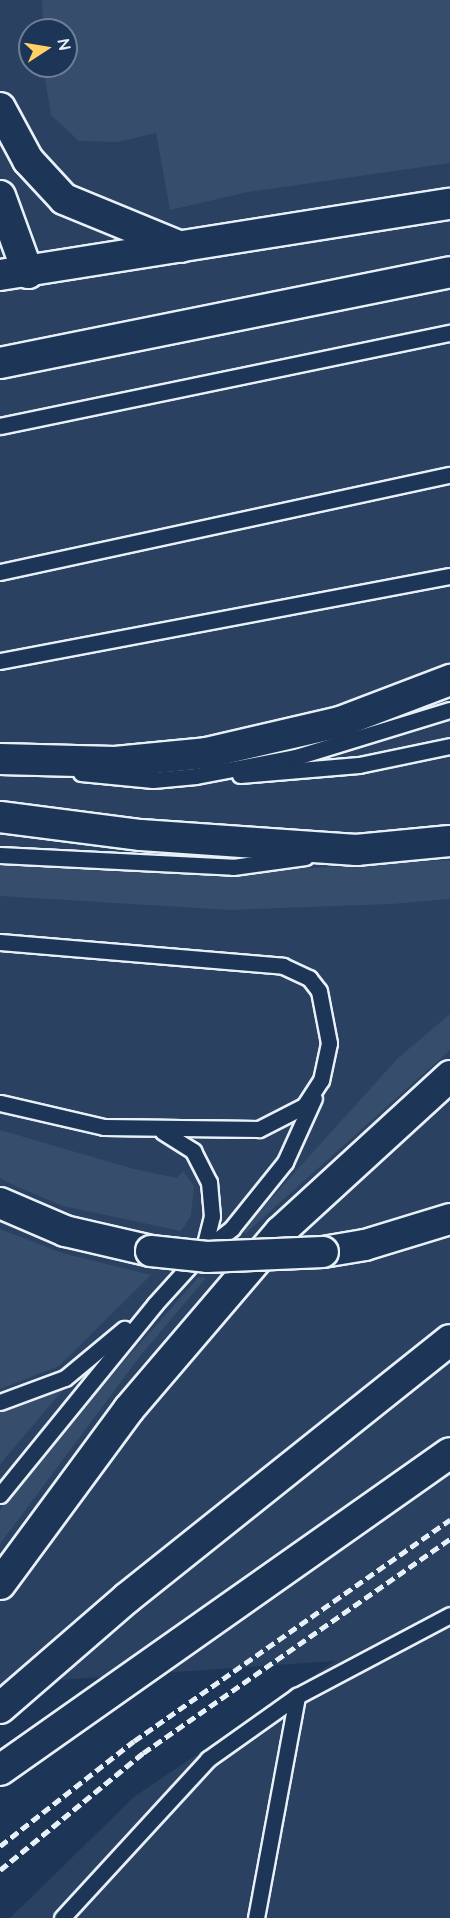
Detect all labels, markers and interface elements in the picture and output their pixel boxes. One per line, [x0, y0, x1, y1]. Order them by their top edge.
north arrow [18, 18, 78, 78]
text: N [52, 37, 75, 52]

